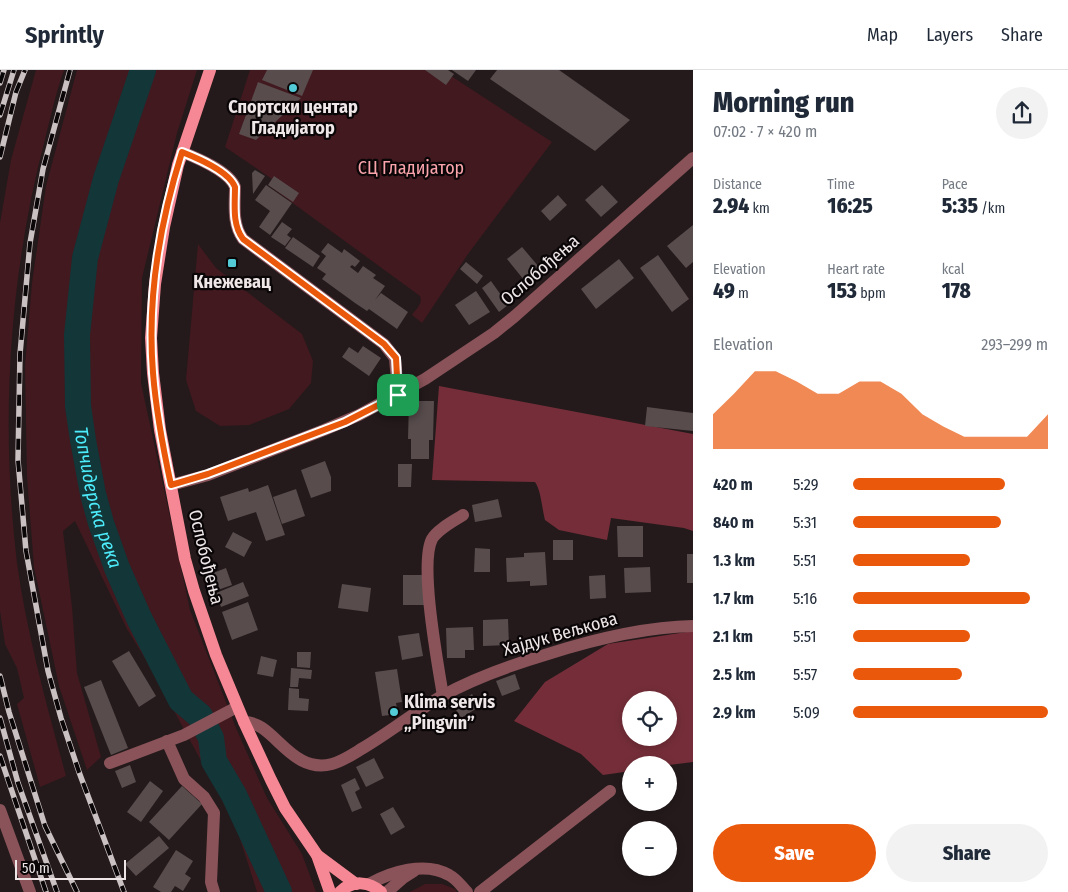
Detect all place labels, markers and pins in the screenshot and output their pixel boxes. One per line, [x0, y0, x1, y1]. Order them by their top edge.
marker: Спортски центар Гладијатор [287, 82, 299, 94]
place label: Спортски центар Гладијатор [228, 96, 358, 139]
marker: Кнежевац [226, 257, 238, 269]
place label: Кнежевац [193, 271, 271, 293]
pin [377, 374, 419, 416]
place label: Klima servis „Pingvin” [404, 691, 495, 734]
marker: Klima servis „Pingvin” [388, 706, 400, 718]

